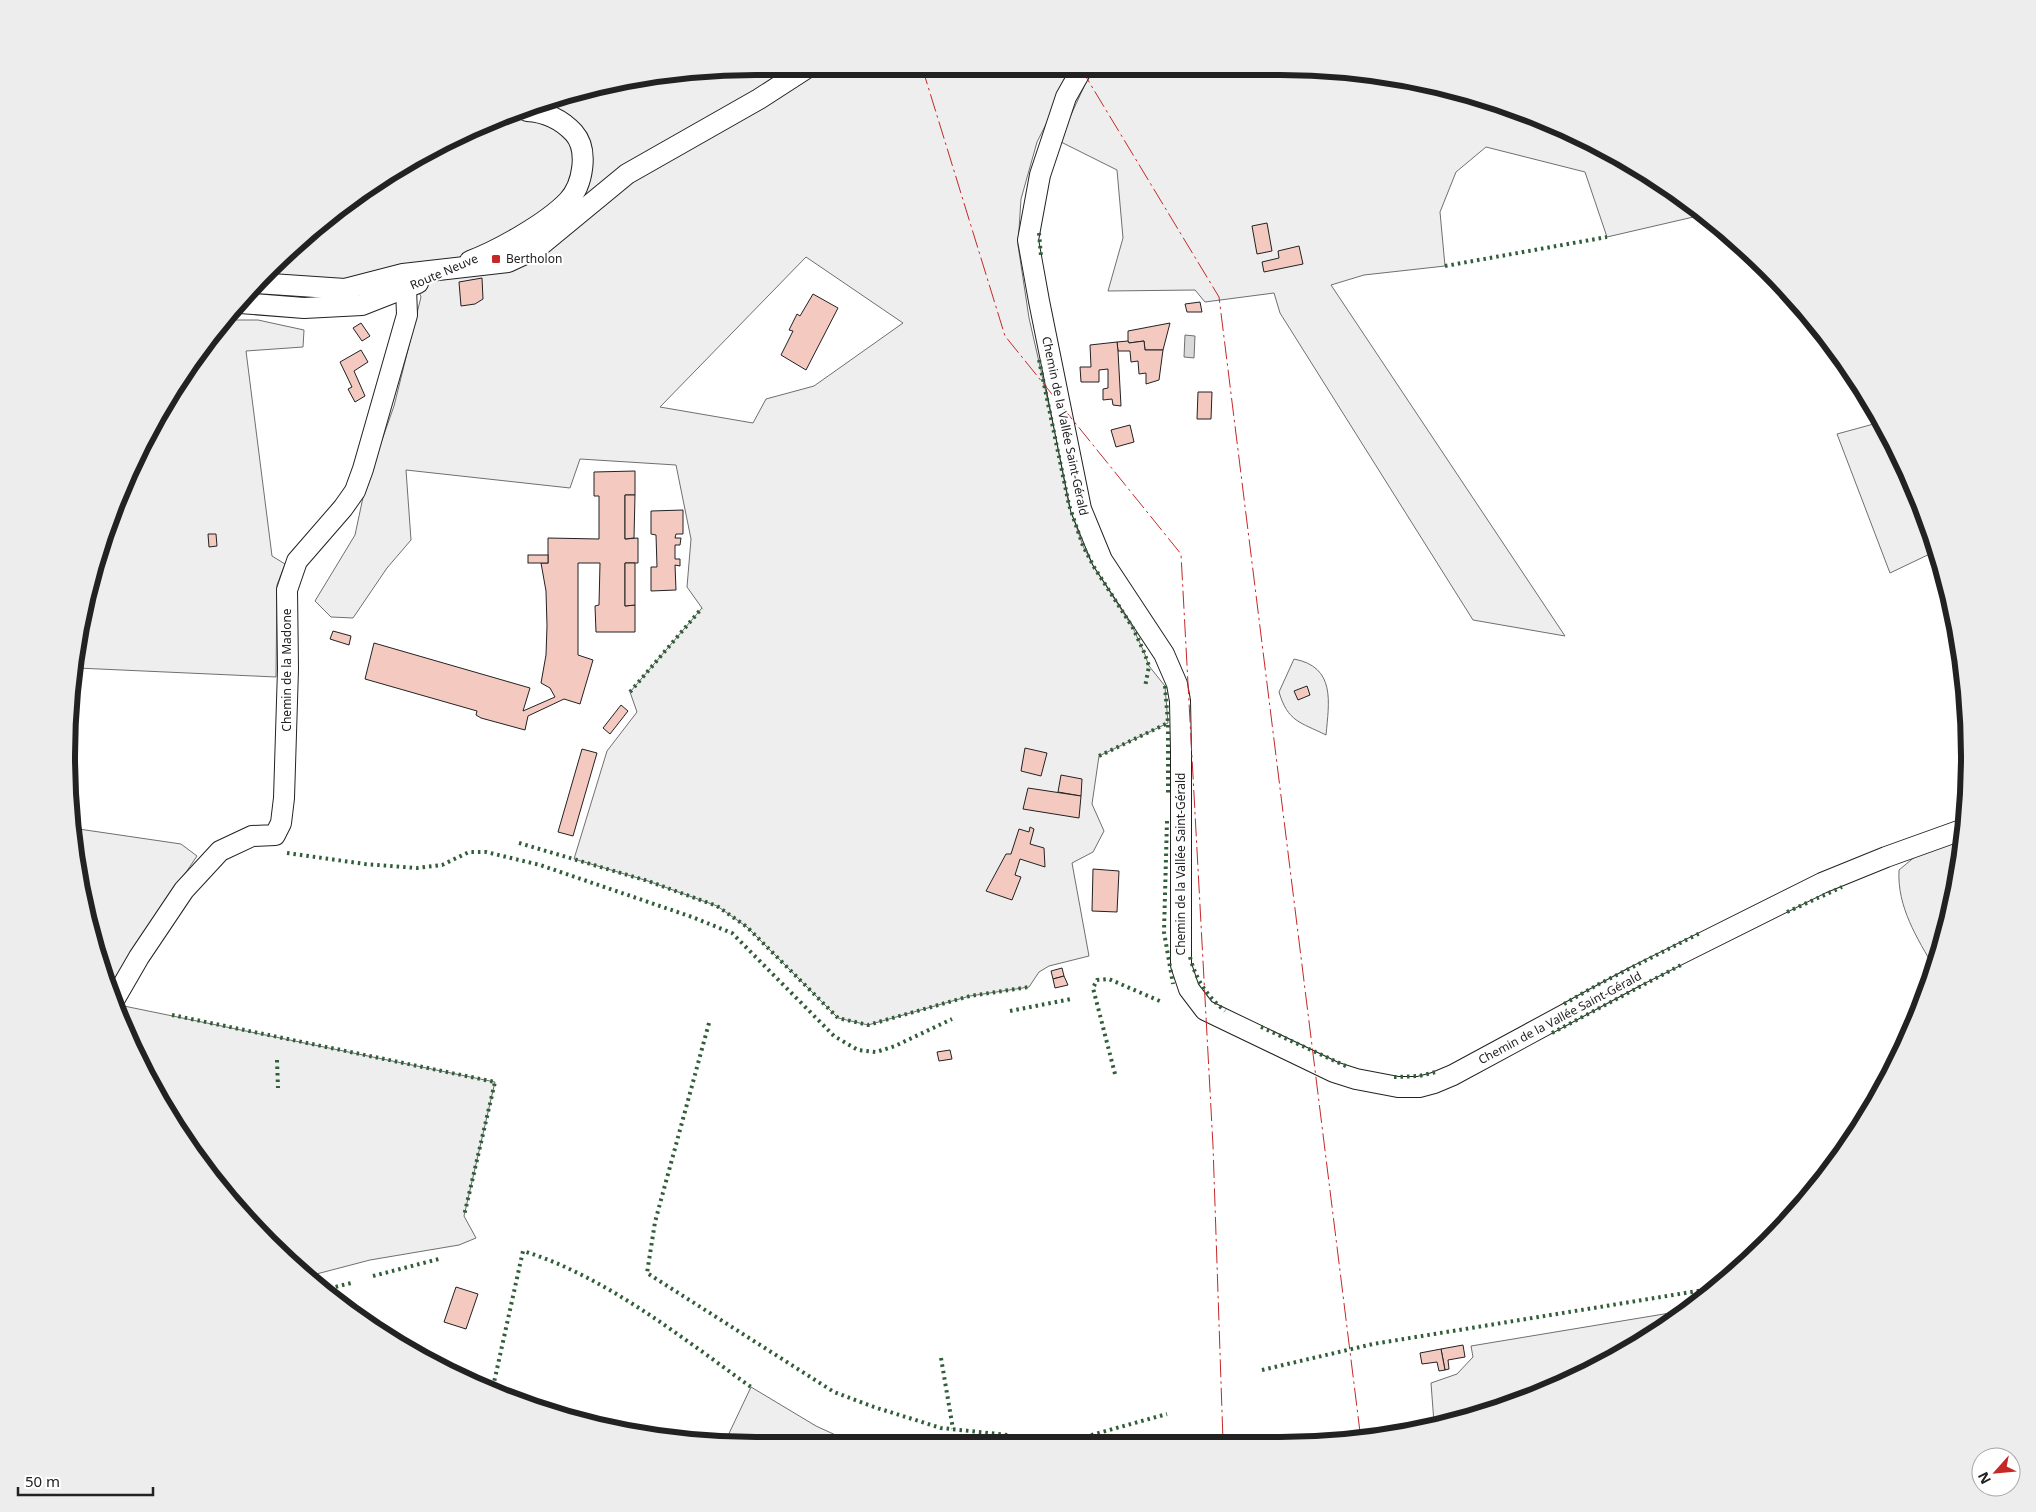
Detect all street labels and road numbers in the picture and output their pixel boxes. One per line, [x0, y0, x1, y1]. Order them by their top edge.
street label: Route Neuve [407, 249, 481, 294]
street label: Chemin de la Vallée Saint-Gérald [1038, 335, 1093, 517]
street label: Chemin de la Madone [278, 608, 295, 732]
street label: Chemin de la Vallée Saint-Gérald [1172, 773, 1189, 955]
street label: Chemin de la Vallée Saint-Gérald [1475, 967, 1644, 1068]

